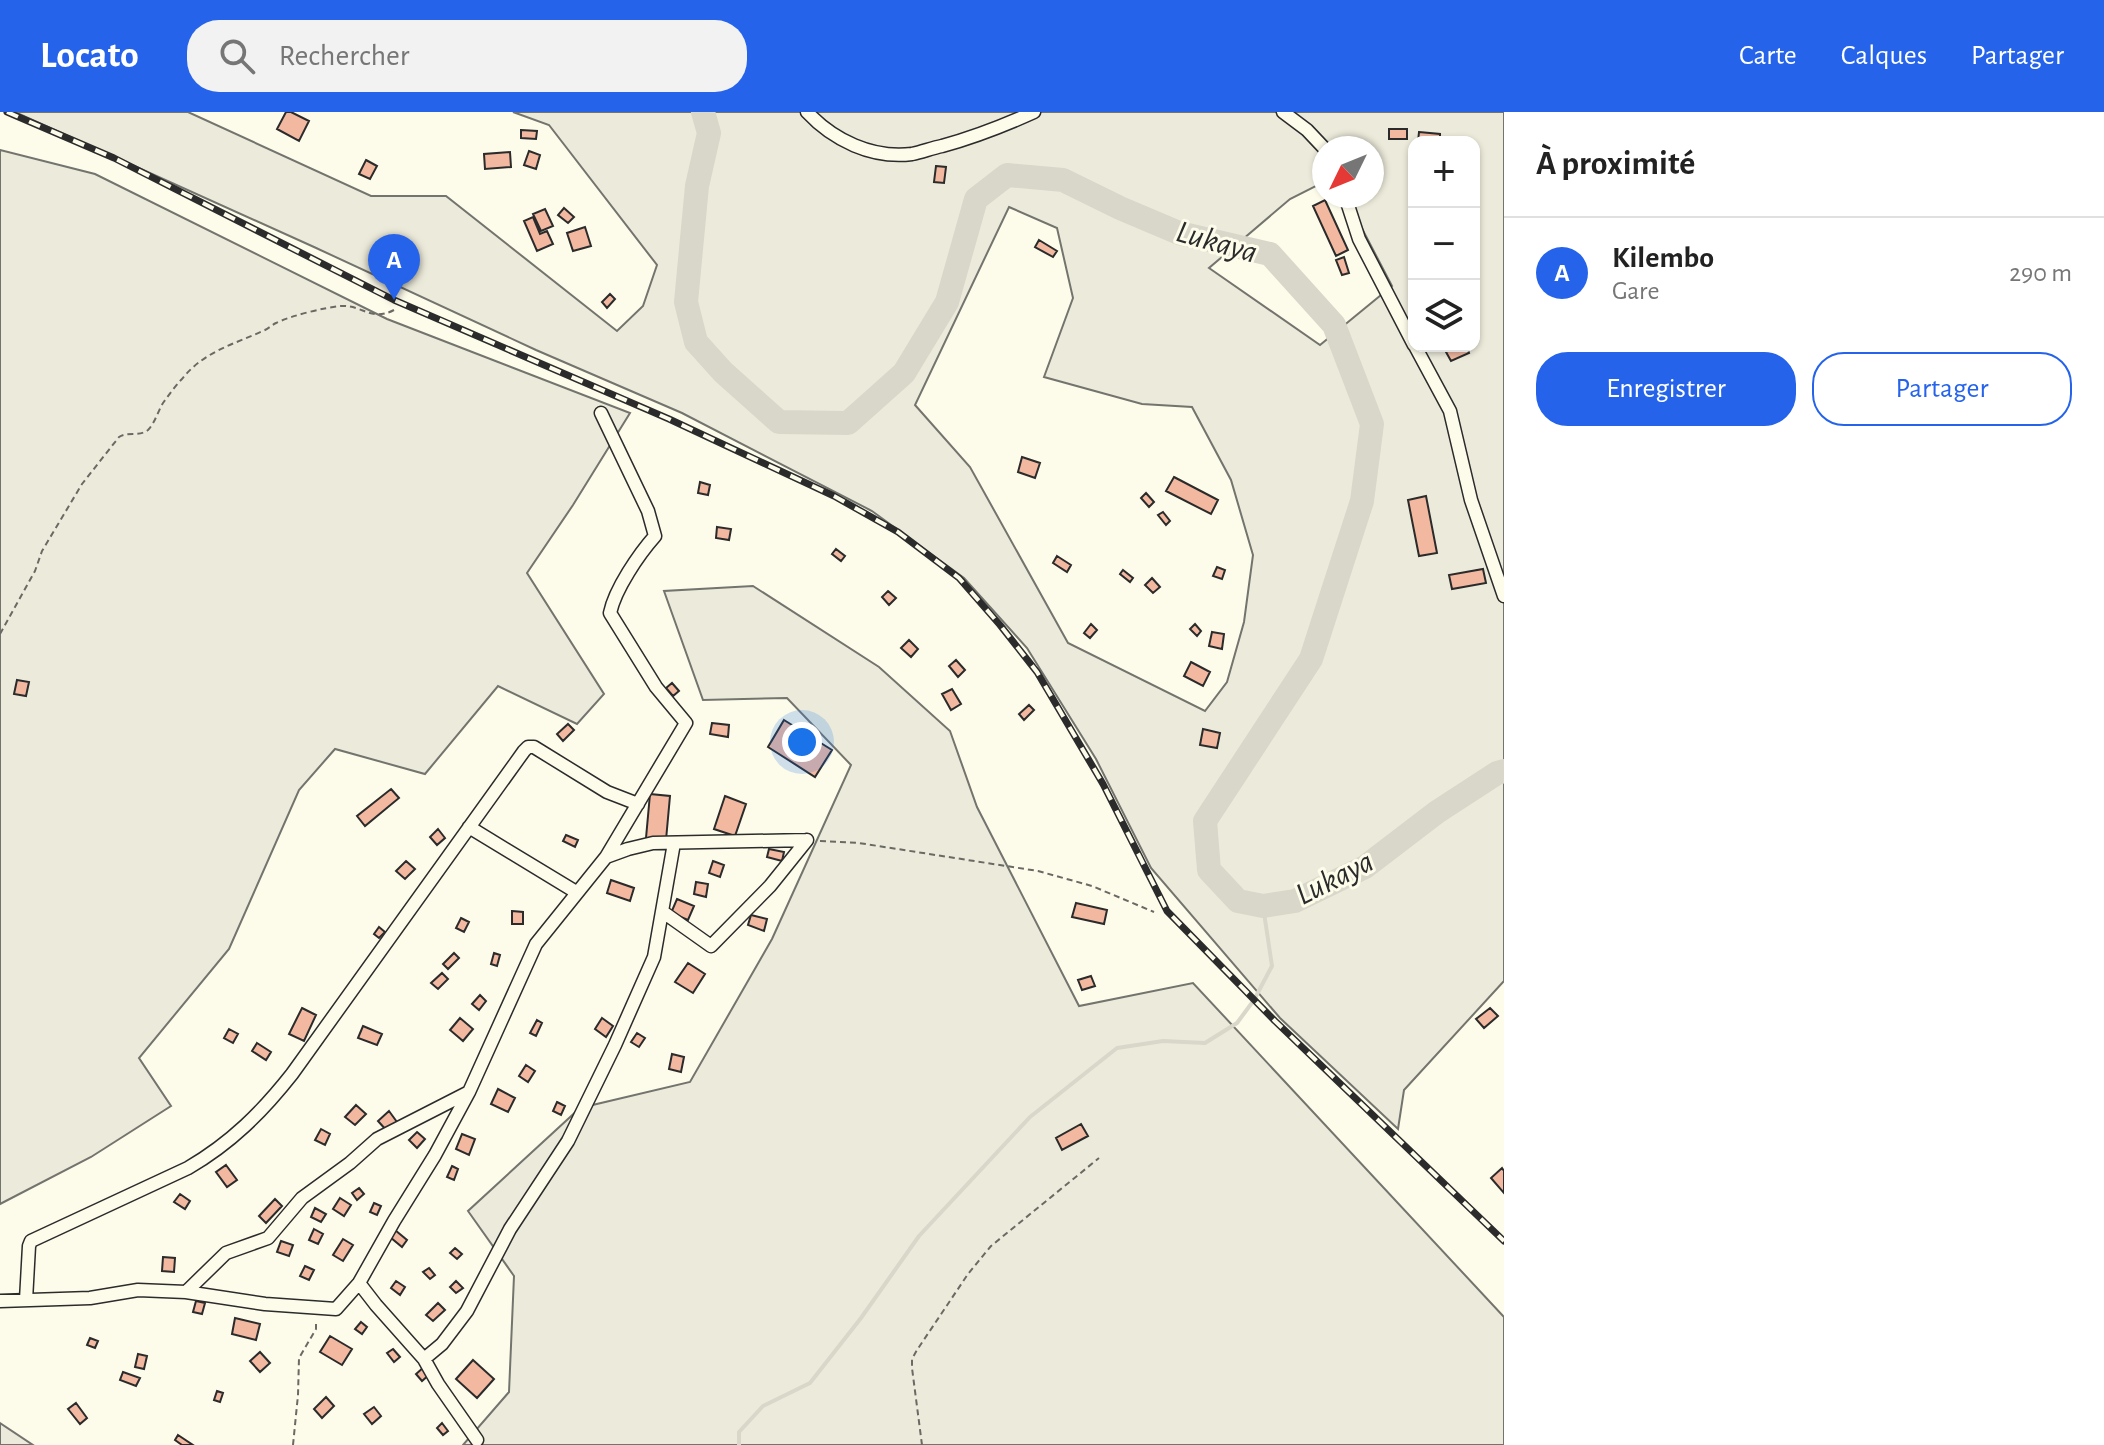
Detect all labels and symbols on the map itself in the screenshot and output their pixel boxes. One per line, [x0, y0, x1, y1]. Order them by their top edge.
north arrow [1312, 136, 1384, 208]
water label: Lukaya [1173, 215, 1261, 269]
pin: A [368, 234, 420, 300]
your location [782, 722, 822, 762]
water label: Lukaya [1290, 845, 1378, 911]

